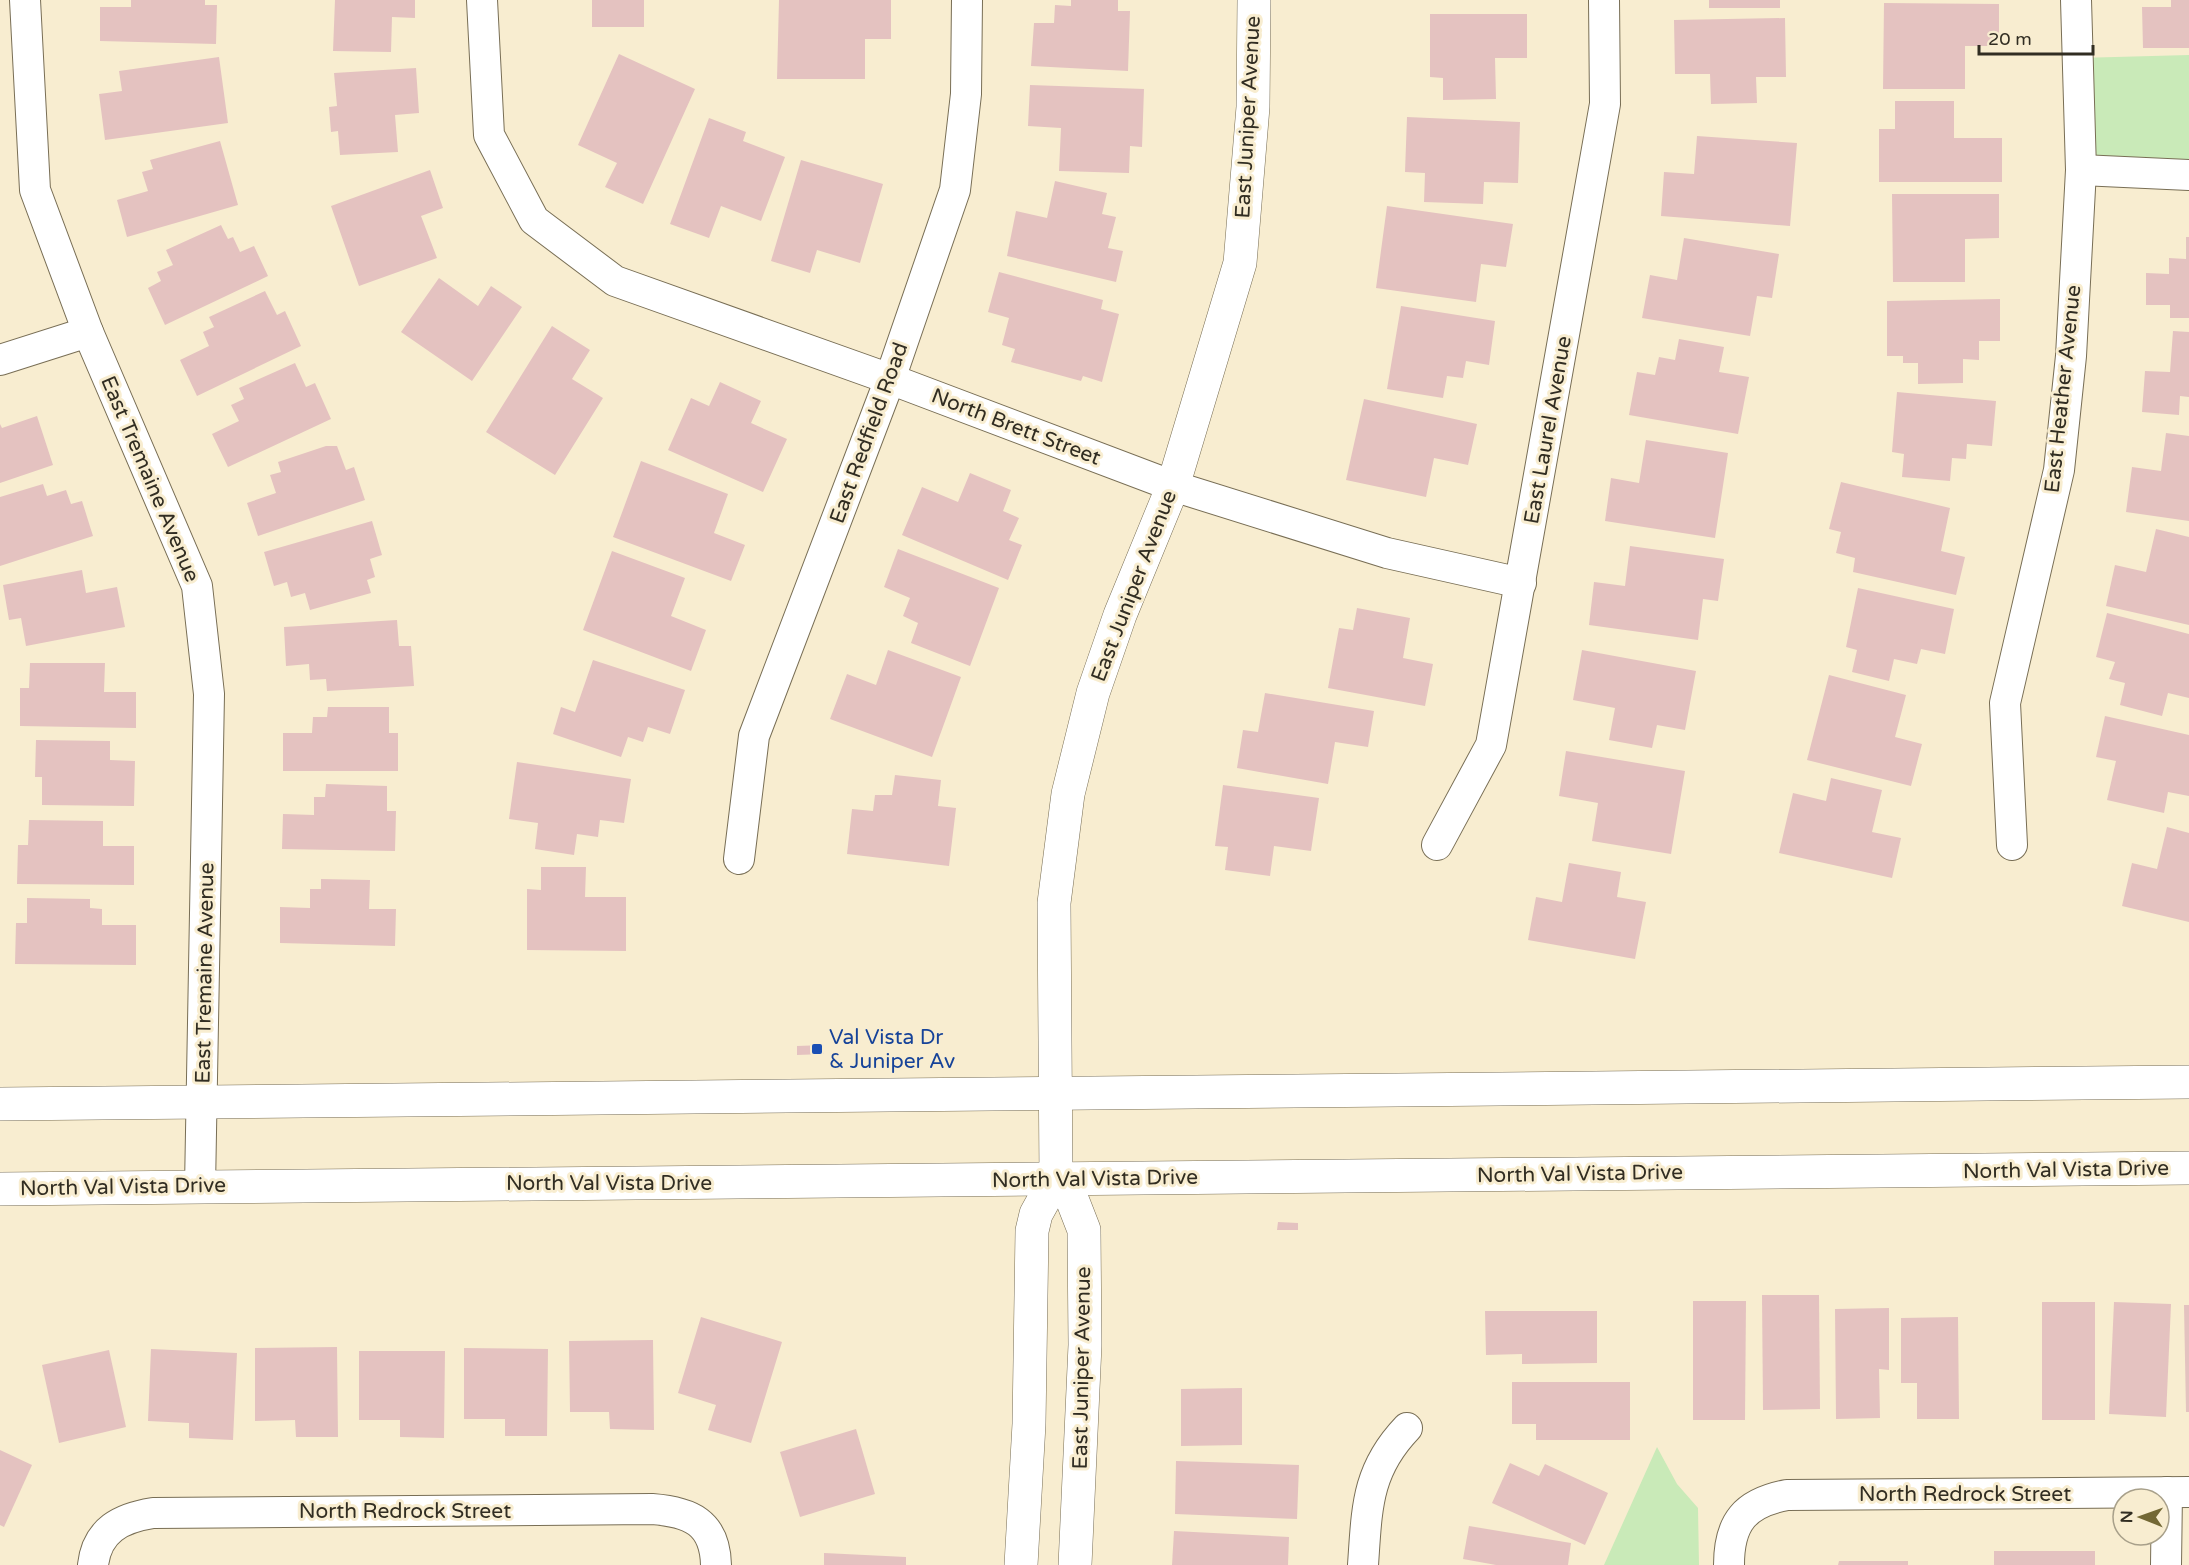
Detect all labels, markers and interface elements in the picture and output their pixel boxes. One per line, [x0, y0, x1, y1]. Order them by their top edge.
street label: East Juniper Avenue [1230, 15, 1266, 219]
scale bar [1979, 18, 2093, 56]
text: 20 m [1988, 28, 2032, 50]
street label: East Heather Avenue [2040, 284, 2086, 494]
street label: East Laurel Avenue [1519, 334, 1577, 526]
street label: East Redfield Road [825, 339, 913, 527]
street label: East Tremaine Avenue [95, 372, 205, 586]
street label: North Brett Street [928, 383, 1104, 471]
street label: East Juniper Avenue [1086, 487, 1182, 685]
street label: East Tremaine Avenue [191, 862, 219, 1084]
place label: Val Vista Dr & Juniper Av [829, 1025, 955, 1074]
marker: Val Vista Dr & Juniper Av [810, 1042, 824, 1056]
street label: North Val Vista Drive [1963, 1156, 2169, 1184]
street label: North Val Vista Drive [1477, 1160, 1683, 1188]
street label: North Val Vista Drive [992, 1165, 1198, 1193]
street label: North Val Vista Drive [506, 1171, 712, 1196]
street label: North Val Vista Drive [20, 1173, 226, 1201]
street label: East Juniper Avenue [1068, 1266, 1096, 1470]
street label: North Redrock Street [1859, 1482, 2071, 1507]
north arrow [2111, 1487, 2171, 1547]
street label: North Redrock Street [299, 1499, 511, 1524]
text: N [2117, 1510, 2137, 1523]

